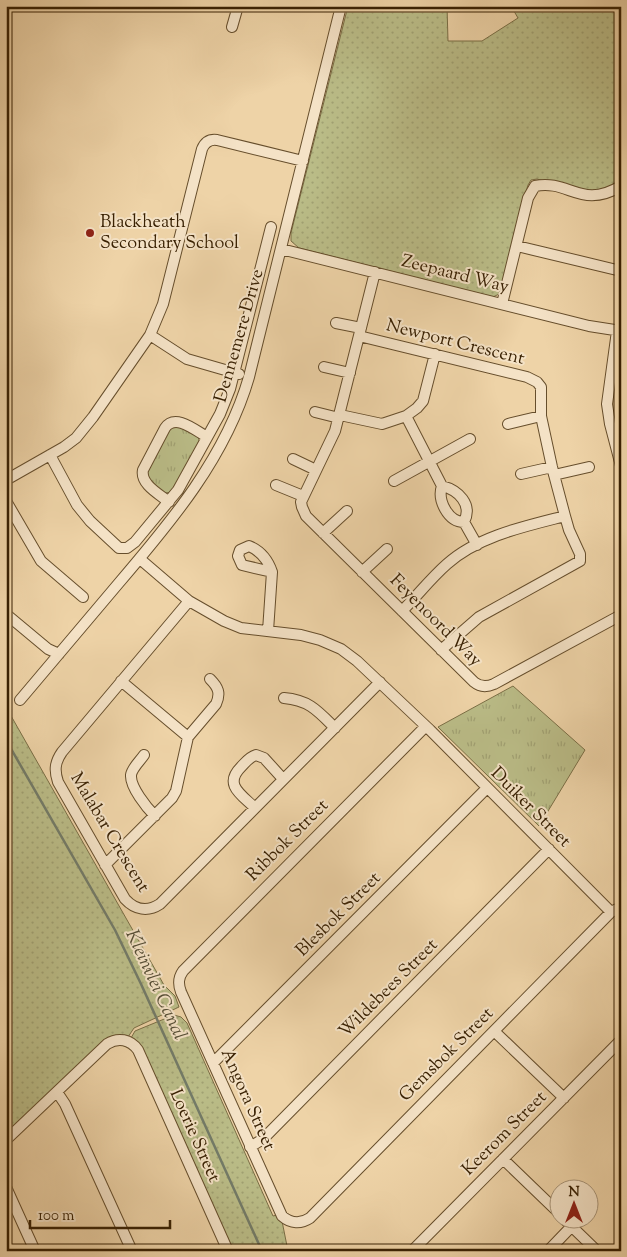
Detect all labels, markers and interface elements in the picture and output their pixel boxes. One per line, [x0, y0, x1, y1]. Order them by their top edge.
place label: Blackheath Secondary School [100, 210, 239, 257]
marker: Blackheath Secondary School [84, 227, 96, 239]
street label: Zeepaard Way [399, 249, 511, 301]
street label: Dennemere Drive [209, 266, 271, 406]
street label: Newport Crescent [383, 313, 527, 373]
street label: Feyenoord Way [383, 569, 487, 673]
street label: Duiker Street [484, 762, 576, 854]
street label: Malabar Crescent [63, 768, 155, 898]
street label: Ribbok Street [241, 794, 335, 888]
street label: Blesbok Street [291, 867, 387, 963]
water label: Kleinvlei Canal [118, 925, 192, 1045]
street label: Wildebees Street [333, 933, 445, 1045]
street label: Gemsbok Street [394, 1002, 500, 1108]
street label: Angora Street [213, 1045, 281, 1155]
street label: Loerie Street [162, 1085, 226, 1187]
street label: Keerom Street [457, 1086, 553, 1182]
north arrow [550, 1180, 600, 1230]
text: N [568, 1183, 580, 1203]
scale bar [30, 1197, 170, 1229]
text: 100 m [38, 1206, 75, 1227]

